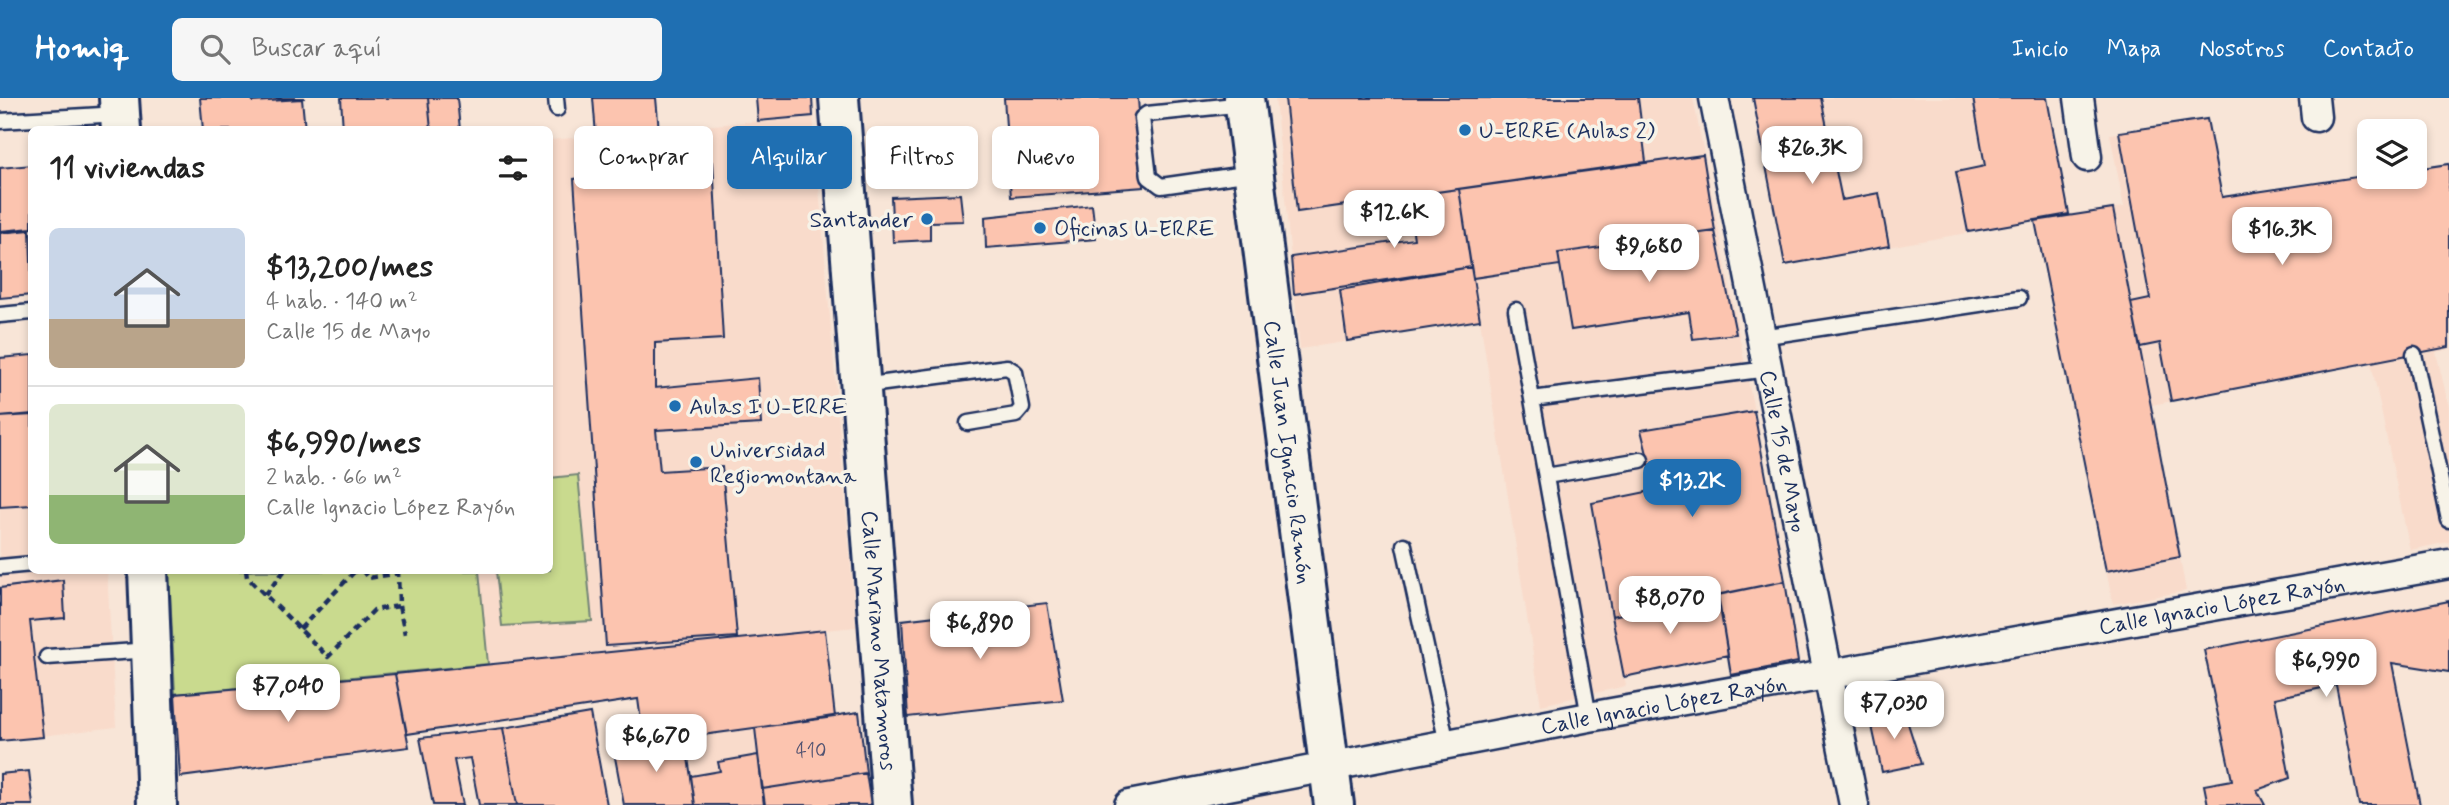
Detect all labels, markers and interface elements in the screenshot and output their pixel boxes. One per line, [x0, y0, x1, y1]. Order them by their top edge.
search box [172, 18, 662, 81]
text: Homiq [35, 27, 130, 71]
icon: search [196, 30, 234, 68]
text: Buscar aquí [252, 32, 382, 66]
text: Inicio [2011, 34, 2069, 65]
text: Mapa [2107, 34, 2161, 65]
text: Nosotros [2199, 34, 2285, 65]
text: Contacto [2323, 34, 2414, 65]
place label: U-ERRE (Aulas 2) [1479, 117, 1655, 147]
map controls [2357, 119, 2427, 189]
button: layers [2357, 119, 2427, 189]
marker: U-ERRE (Aulas 2) [1457, 122, 1473, 138]
chip: Comprar [574, 126, 713, 189]
chip: Alquilar [727, 126, 852, 189]
chip: Filtros [866, 126, 978, 189]
chip: Nuevo [992, 126, 1099, 189]
pin: $26.3K [1755, 126, 1869, 186]
text: $26.3K [1778, 134, 1846, 164]
text: 11 viviendas [49, 149, 205, 188]
icon: filters [494, 149, 532, 187]
pin: $12.6K [1337, 190, 1451, 250]
text: $12.6K [1360, 198, 1428, 228]
place label: Santander [809, 206, 913, 236]
pin: $16.3K [2225, 208, 2339, 267]
marker: Santander [919, 211, 935, 227]
place label: Oficinas U-ERRE [1054, 215, 1215, 245]
text: $16.3K [2248, 215, 2316, 245]
marker: Oficinas U-ERRE [1032, 220, 1048, 236]
pin: $9,680 [1592, 225, 1706, 284]
text: $9,680 [1615, 232, 1683, 262]
text: $13,200/mes [266, 248, 433, 287]
icon: home [105, 256, 189, 340]
text: 4 hab. · 140 m² [266, 287, 418, 317]
text: Calle 15 de Mayo [266, 317, 431, 347]
street label: Calle Juan Ignacio Ramón [1255, 319, 1319, 586]
street label: Calle 15 de Mayo [1751, 368, 1813, 535]
place label: Aulas I U-ERRE [689, 393, 847, 423]
marker: Aulas I U-ERRE [667, 398, 683, 414]
text: $6,990/mes [266, 424, 421, 463]
icon: home [105, 432, 189, 516]
place label: Universidad Regiomontana [710, 436, 857, 494]
marker: Universidad Regiomontana [688, 454, 704, 470]
pin: $13.2K [1635, 460, 1749, 519]
text: 2 hab. · 66 m² [266, 463, 402, 493]
text: $13.2K [1659, 467, 1725, 497]
text: Calle Ignacio López Rayón [266, 493, 515, 523]
street label: Calle Mariano Matamoros [853, 509, 902, 772]
street label: Calle Ignacio López Rayón [2097, 570, 2348, 643]
pin: $8,070 [1613, 576, 1727, 636]
text: $8,070 [1635, 584, 1705, 614]
pin: $6,890 [923, 602, 1037, 661]
text: $6,890 [946, 609, 1014, 639]
pin: $6,990 [2269, 640, 2383, 699]
text: $6,990 [2292, 647, 2360, 677]
pin: $7,040 [231, 664, 345, 724]
street label: Calle Ignacio López Rayón [1538, 669, 1789, 743]
text: $7,040 [252, 672, 324, 702]
pin: $7,030 [1837, 682, 1951, 741]
text: $7,030 [1860, 689, 1928, 719]
pin: $6,670 [599, 714, 713, 774]
text: $6,670 [622, 722, 690, 752]
house number: 410 [796, 739, 826, 764]

